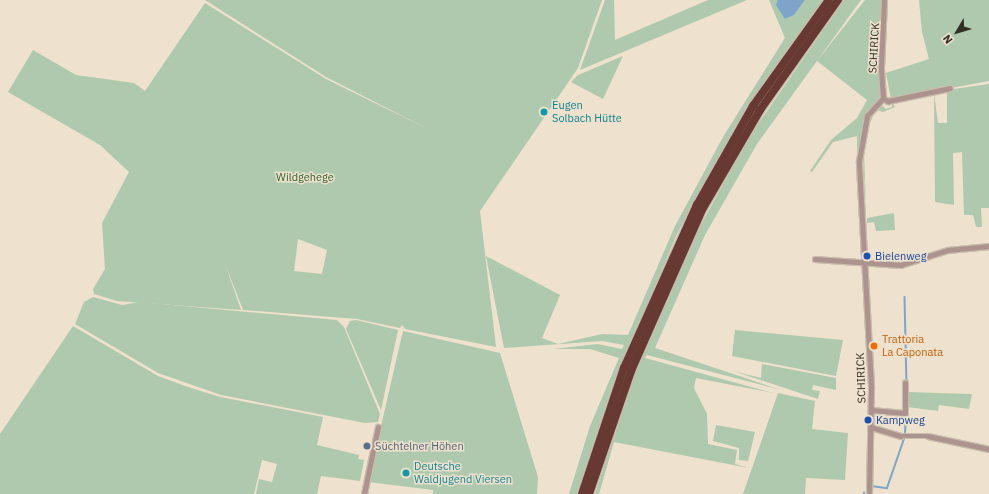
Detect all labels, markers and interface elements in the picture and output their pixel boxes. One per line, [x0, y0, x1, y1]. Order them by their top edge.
north arrow [937, 12, 977, 52]
street label: SCHIRICK [866, 22, 882, 74]
text: N [940, 32, 956, 47]
place label: Eugen Solbach Hütte [552, 99, 622, 125]
marker: Eugen Solbach Hütte [539, 107, 549, 117]
park label: Wildgehege [276, 170, 334, 184]
place label: Bielenweg [875, 249, 926, 263]
marker: Bielenweg [862, 251, 872, 261]
place label: Trattoria La Caponata [882, 333, 943, 359]
marker: Trattoria La Caponata [869, 341, 879, 351]
street label: SCHIRICK [854, 352, 868, 404]
place label: Kampweg [876, 413, 925, 427]
marker: Kampweg [863, 415, 873, 425]
place label: Süchtelner Höhen [375, 439, 464, 453]
marker: Süchtelner Höhen [362, 441, 372, 451]
place label: Deutsche Waldjugend Viersen [414, 460, 512, 486]
marker: Deutsche Waldjugend Viersen [401, 468, 411, 478]

